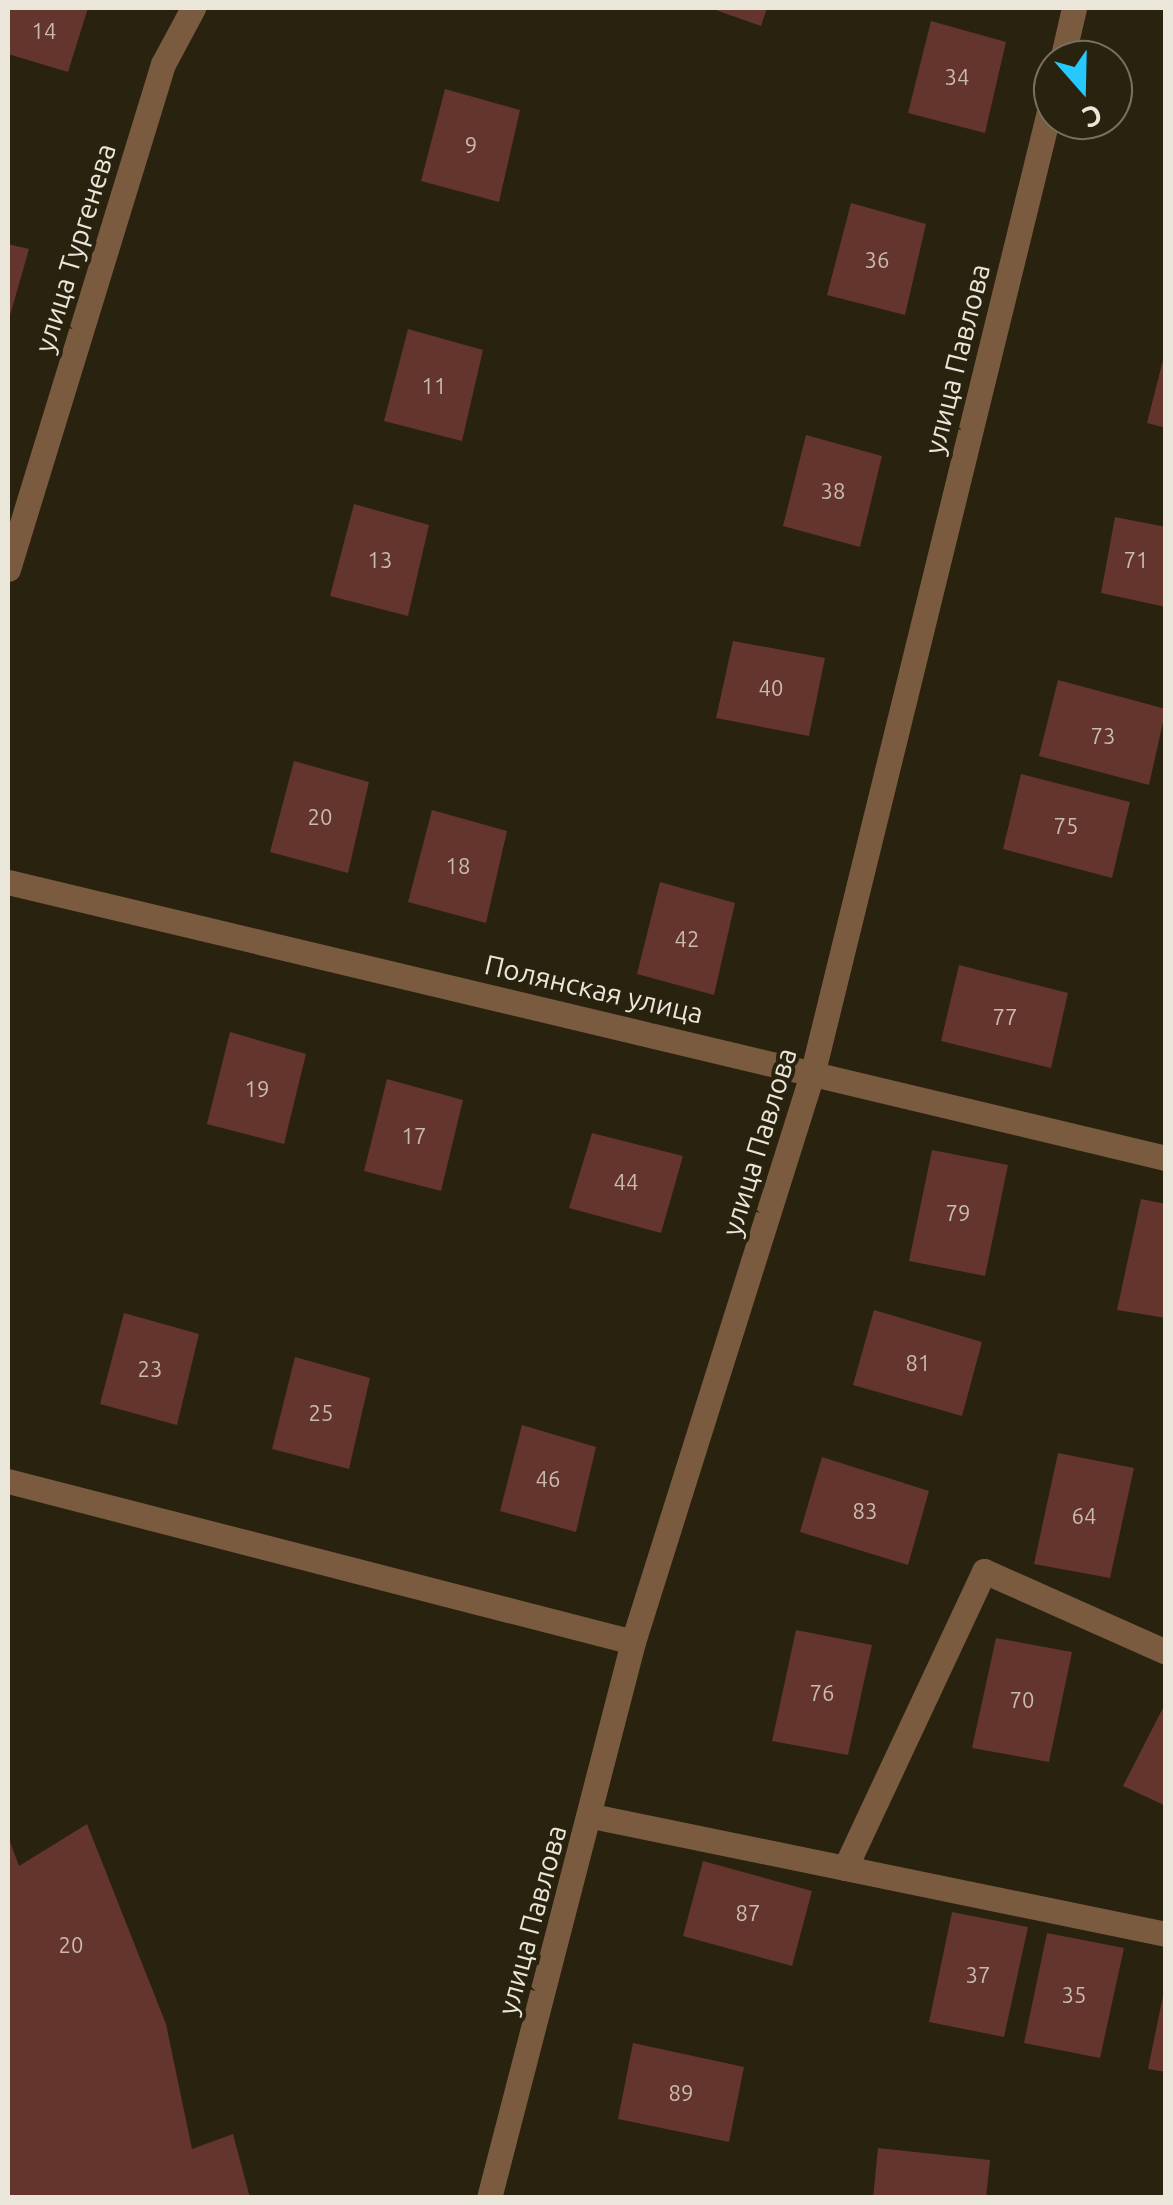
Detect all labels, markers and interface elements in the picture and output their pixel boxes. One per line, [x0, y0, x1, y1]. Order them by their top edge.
house number: 14 [32, 18, 56, 44]
north arrow [1033, 40, 1133, 140]
house number: 34 [945, 64, 969, 90]
text: С [1079, 99, 1106, 134]
house number: 9 [465, 132, 477, 158]
street label: улица Тургенева [27, 140, 123, 356]
house number: 36 [865, 247, 889, 273]
street label: улица Павлова [917, 260, 997, 458]
house number: 11 [422, 373, 446, 399]
house number: 38 [821, 478, 845, 504]
house number: 13 [368, 547, 392, 573]
house number: 71 [1124, 547, 1148, 573]
house number: 40 [759, 675, 783, 701]
house number: 73 [1091, 723, 1115, 749]
house number: 20 [308, 804, 332, 830]
house number: 75 [1054, 813, 1078, 839]
house number: 18 [446, 853, 470, 879]
house number: 42 [675, 926, 699, 952]
street label: Полянская улица [481, 948, 707, 1030]
house number: 77 [993, 1004, 1017, 1030]
street label: улица Павлова [714, 1044, 804, 1240]
house number: 19 [245, 1076, 269, 1102]
house number: 17 [402, 1123, 426, 1149]
house number: 44 [614, 1169, 638, 1195]
house number: 79 [946, 1200, 970, 1226]
house number: 81 [906, 1350, 930, 1376]
house number: 23 [138, 1356, 162, 1382]
house number: 25 [309, 1400, 333, 1426]
house number: 46 [536, 1466, 560, 1492]
house number: 83 [853, 1498, 877, 1524]
house number: 64 [1072, 1503, 1096, 1529]
house number: 76 [810, 1680, 834, 1706]
house number: 70 [1010, 1687, 1034, 1713]
street label: улица Павлова [491, 1822, 573, 2018]
house number: 87 [736, 1900, 760, 1926]
house number: 20 [59, 1932, 83, 1958]
house number: 37 [966, 1962, 990, 1988]
house number: 35 [1062, 1982, 1086, 2008]
house number: 89 [669, 2080, 693, 2106]

